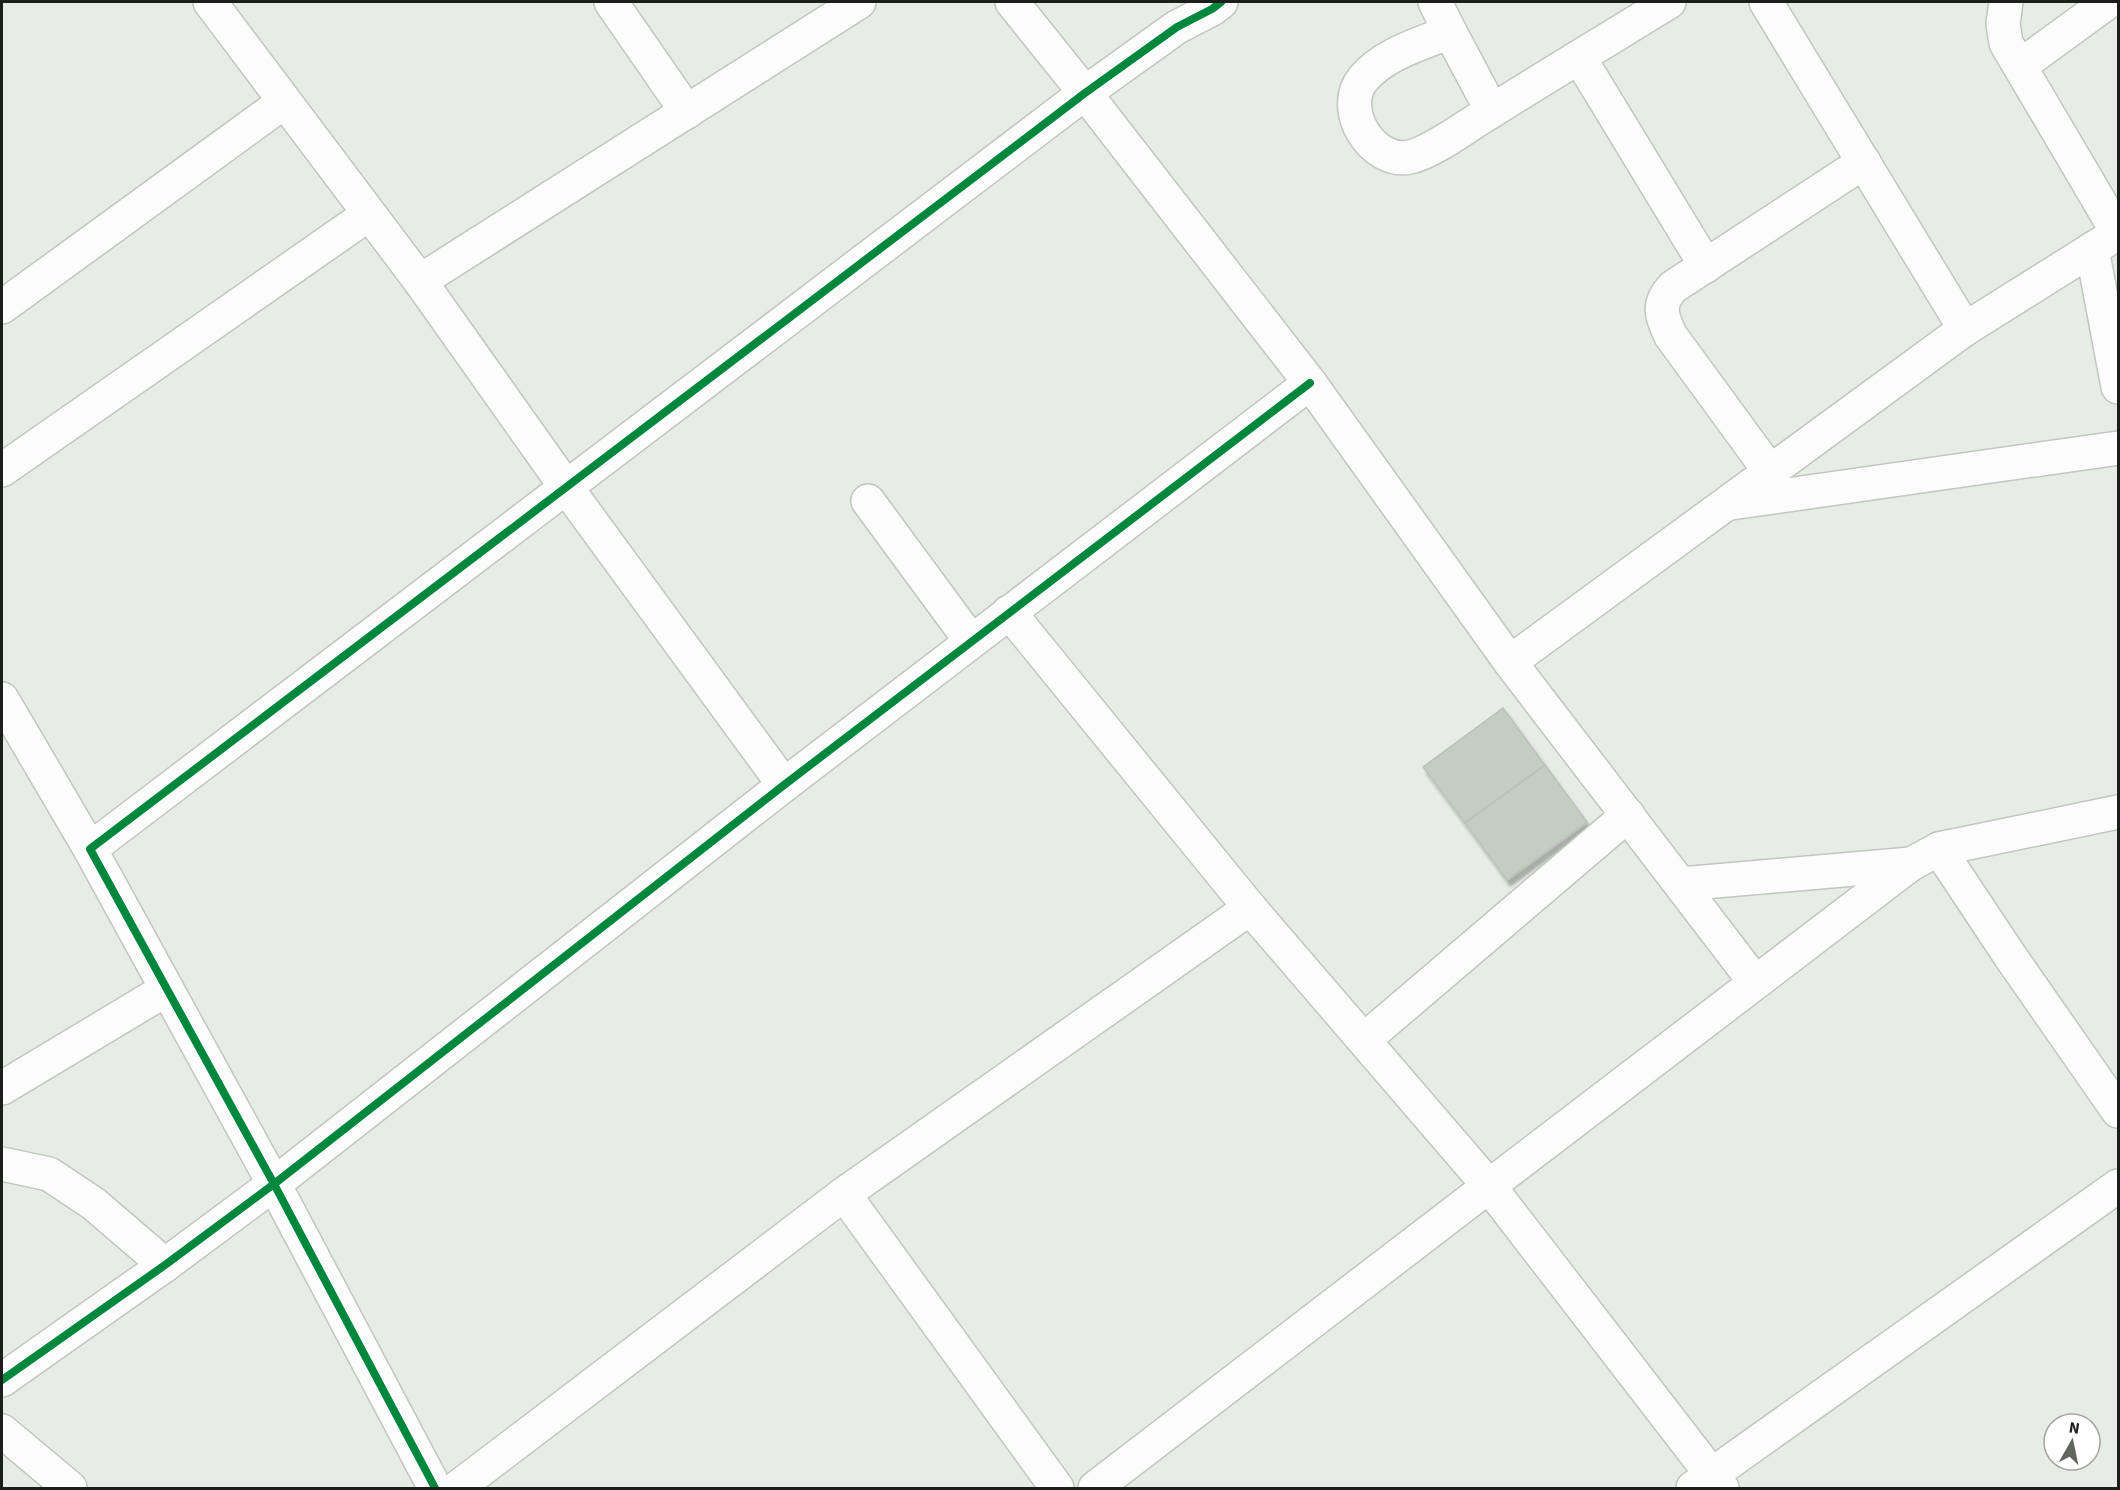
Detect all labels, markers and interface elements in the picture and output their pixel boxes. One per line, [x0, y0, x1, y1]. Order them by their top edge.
north arrow [2042, 1412, 2102, 1472]
text: N [2067, 1416, 2081, 1440]

